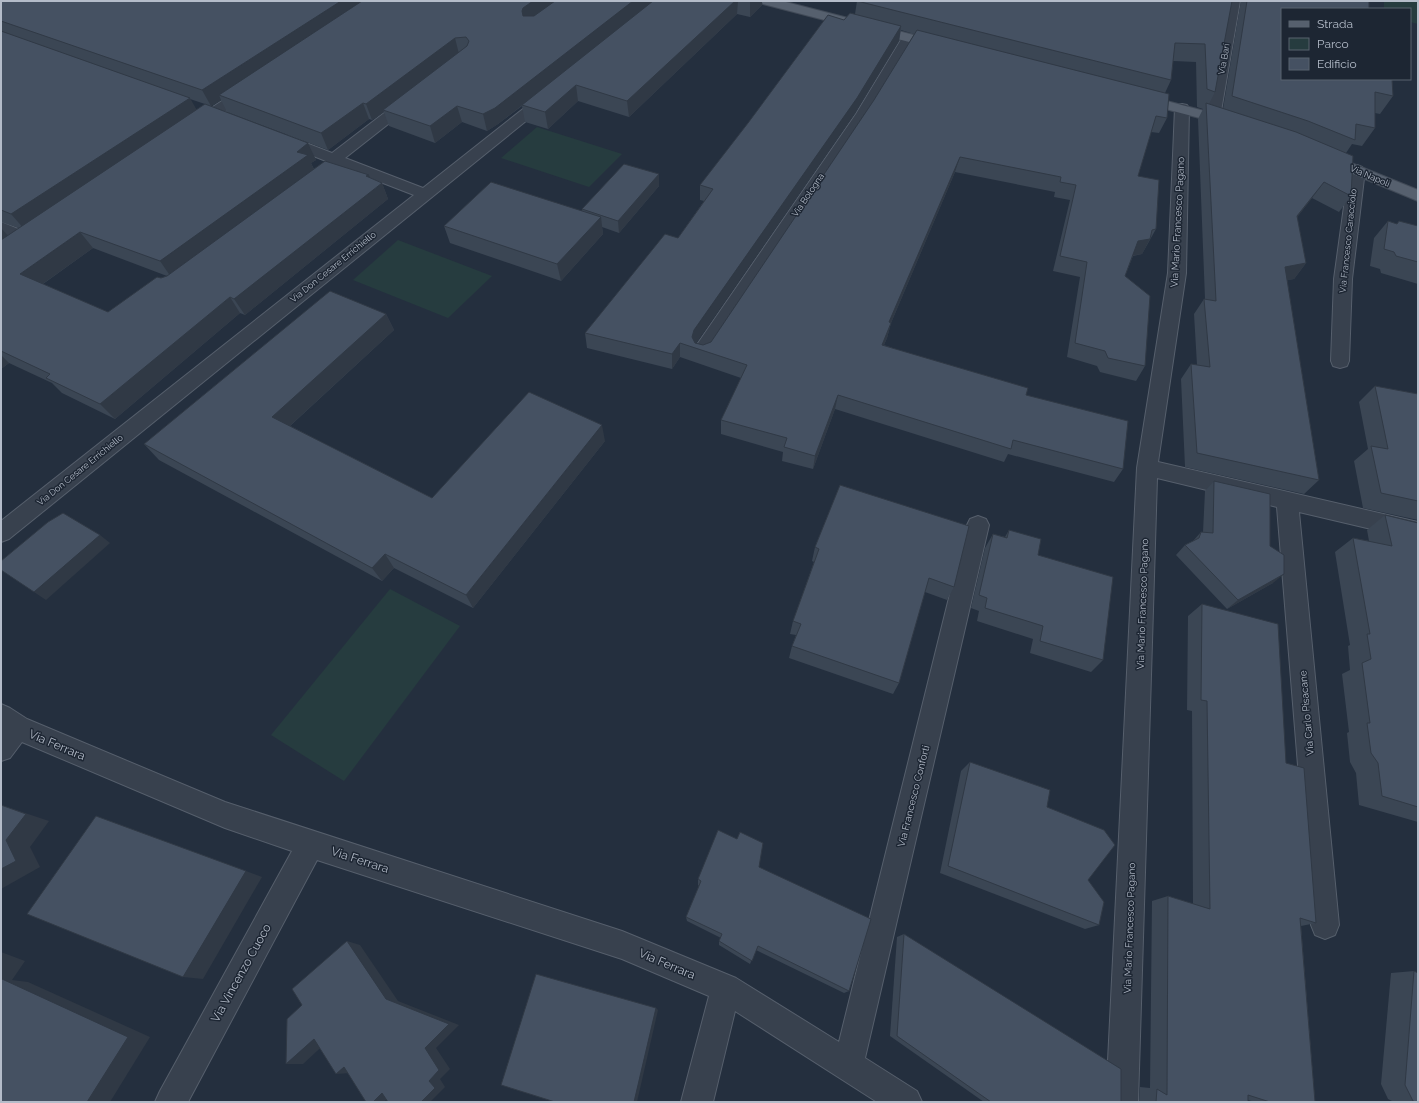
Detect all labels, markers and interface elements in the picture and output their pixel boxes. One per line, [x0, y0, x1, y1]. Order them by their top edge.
legend [1281, 8, 1411, 80]
text: Strada [1317, 17, 1353, 31]
text: Parco [1317, 37, 1349, 51]
street label: Via Bari [1216, 43, 1232, 75]
text: Edificio [1317, 57, 1357, 71]
street label: Via Mario Francesco Pagano [1169, 156, 1186, 288]
street label: Via Napoli [1349, 163, 1391, 189]
street label: Via Bologna [790, 171, 826, 219]
street label: Via Francesco Caracciolo [1338, 188, 1358, 294]
street label: Via Don Cesare Errichiello [288, 229, 378, 305]
street label: Via Don Cesare Errichiello [35, 432, 125, 508]
street label: Via Mario Francesco Pagano [1135, 538, 1150, 670]
street label: Via Carlo Pisacane [1297, 670, 1316, 756]
street label: Via Ferrara [27, 727, 87, 763]
street label: Via Francesco Conforti [896, 744, 931, 848]
street label: Via Ferrara [329, 844, 391, 876]
street label: Via Mario Francesco Pagano [1122, 862, 1137, 994]
street label: Via Vincenzo Cuoco [208, 921, 274, 1025]
street label: Via Ferrara [637, 946, 697, 982]

